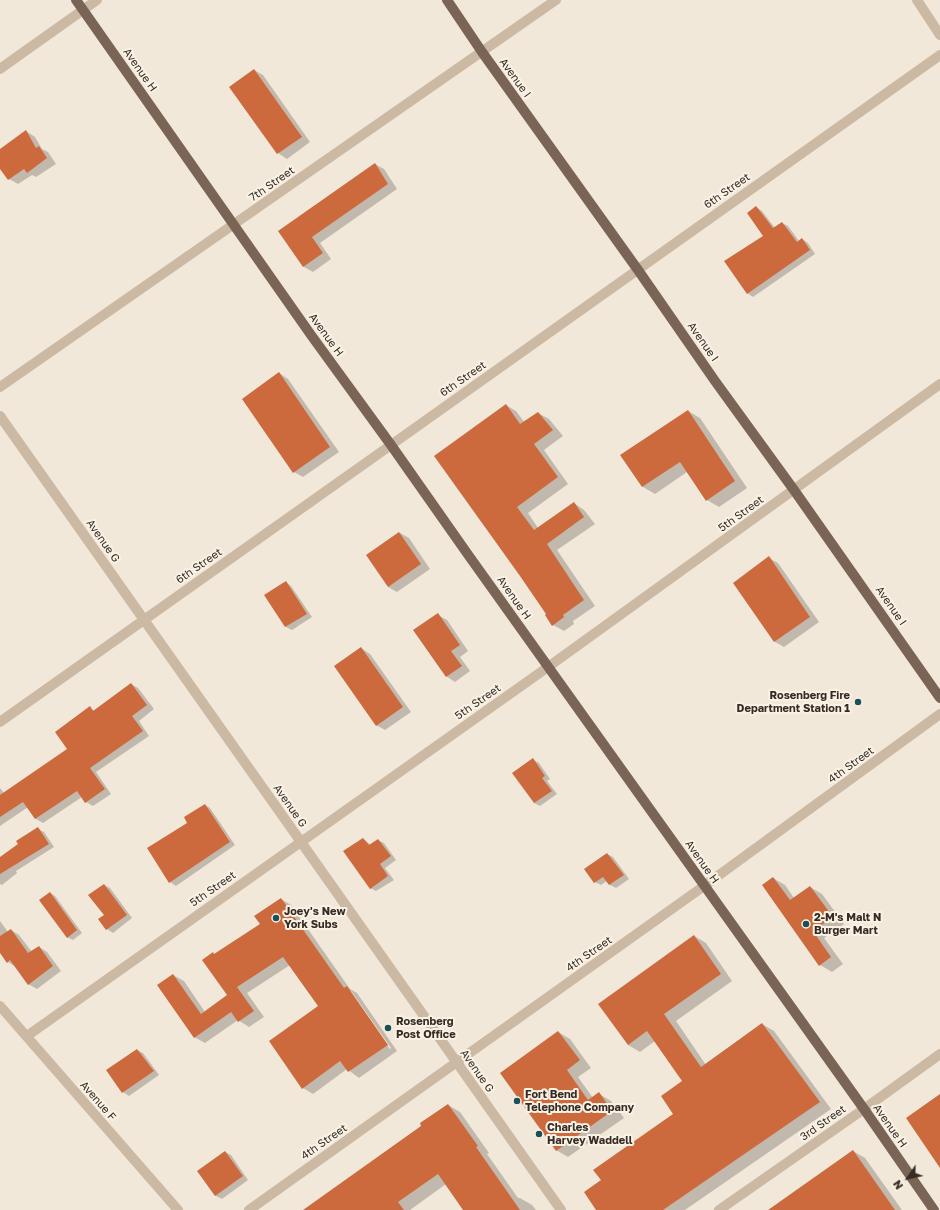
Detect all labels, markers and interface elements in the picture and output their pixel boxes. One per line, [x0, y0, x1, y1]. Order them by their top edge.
street label: Avenue H [120, 46, 160, 94]
street label: Avenue I [496, 56, 534, 100]
street label: 7th Street [247, 164, 297, 204]
street label: 6th Street [701, 170, 753, 212]
street label: Avenue H [306, 311, 346, 359]
street label: Avenue I [685, 320, 721, 364]
street label: 6th Street [437, 358, 489, 400]
street label: 5th Street [716, 493, 766, 535]
street label: Avenue G [83, 517, 123, 565]
street label: 6th Street [173, 545, 225, 587]
street label: Avenue H [494, 574, 534, 622]
street label: Avenue I [873, 584, 909, 628]
street label: 5th Street [453, 681, 503, 723]
place label: Rosenberg Fire Department Station 1 [737, 689, 850, 715]
marker: Rosenberg Fire Department Station 1 [853, 697, 863, 707]
street label: 4th Street [826, 744, 876, 786]
street label: Avenue G [270, 782, 310, 830]
street label: Avenue H [682, 838, 722, 886]
street label: 5th Street [188, 868, 238, 910]
place label: Joey's New York Subs [284, 905, 346, 931]
place label: 2-M's Malt N Burger Mart [814, 911, 881, 937]
marker: Joey's New York Subs [271, 913, 281, 923]
marker: 2-M's Malt N Burger Mart [801, 919, 811, 929]
street label: 4th Street [563, 933, 615, 975]
place label: Rosenberg Post Office [396, 1015, 456, 1041]
marker: Rosenberg Post Office [383, 1023, 393, 1033]
street label: Avenue G [457, 1047, 497, 1095]
street label: Avenue F [77, 1079, 119, 1123]
place label: Fort Bend Telephone Company [525, 1088, 634, 1114]
marker: Fort Bend Telephone Company [512, 1096, 522, 1106]
street label: 3rd Street [798, 1102, 848, 1144]
street label: Avenue H [870, 1102, 910, 1150]
street label: 4th Street [298, 1121, 350, 1163]
place label: Charles Harvey Waddell [547, 1121, 633, 1147]
marker: Charles Harvey Waddell [534, 1129, 544, 1139]
north arrow [888, 1158, 928, 1198]
text: N [890, 1178, 905, 1192]

